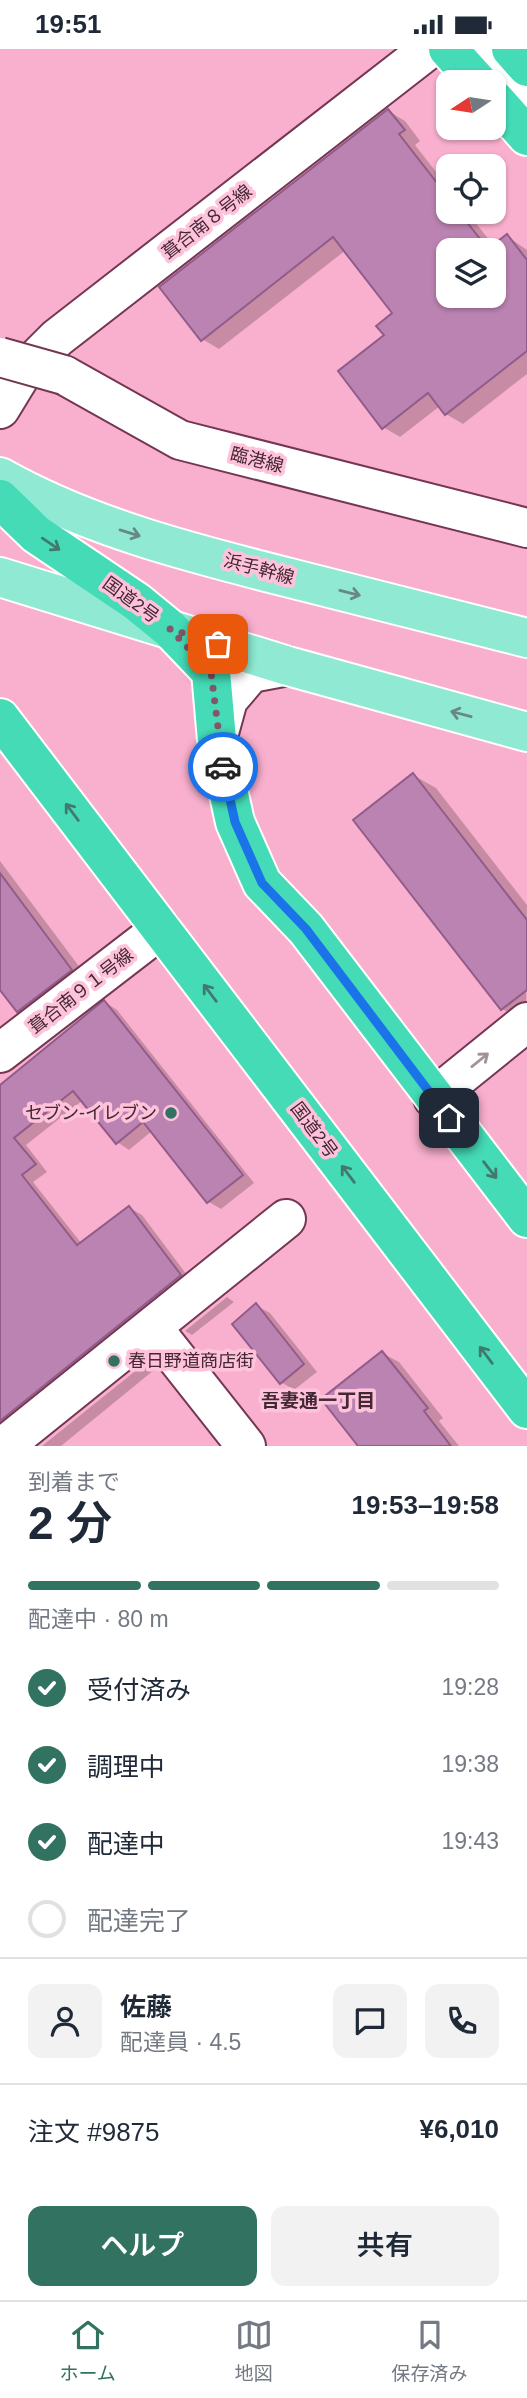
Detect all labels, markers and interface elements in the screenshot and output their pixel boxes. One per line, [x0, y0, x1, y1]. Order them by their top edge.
text: 19:51 [35, 9, 102, 39]
north arrow [436, 70, 506, 140]
map controls [436, 70, 506, 308]
button: locate [436, 154, 506, 224]
street label: 葺合南８号線 [158, 181, 256, 263]
button: layers [436, 238, 506, 308]
street label: 臨港線 [228, 444, 286, 476]
one-way arrow [119, 527, 141, 540]
one-way arrow [41, 537, 60, 552]
street label: 浜手幹線 [222, 550, 296, 588]
street label: 国道2号 [99, 573, 163, 627]
one-way arrow [338, 587, 360, 600]
pin [188, 614, 248, 674]
icon: bag [199, 625, 237, 663]
one-way arrow [450, 706, 472, 719]
courier [188, 732, 258, 802]
icon: car [204, 748, 242, 786]
one-way arrow [64, 803, 79, 822]
street label: 葺合南９１号線 [25, 944, 137, 1038]
one-way arrow [202, 984, 217, 1003]
one-way arrow [470, 1052, 488, 1067]
pin [419, 1088, 479, 1148]
street label: 国道2号 [287, 1098, 341, 1162]
icon: home [430, 1099, 468, 1137]
place label: セブン-イレブン [25, 1103, 157, 1123]
marker: セブン-イレブン [163, 1105, 179, 1121]
one-way arrow [482, 1160, 497, 1179]
one-way arrow [340, 1165, 355, 1184]
one-way arrow [478, 1346, 493, 1365]
place label: 春日野道商店街 [128, 1351, 254, 1371]
marker: 春日野道商店街 [106, 1353, 122, 1369]
district label: 吾妻通一丁目 [261, 1390, 375, 1411]
text: 到着まで [28, 1469, 120, 1495]
text: 19:53–19:58 [352, 1490, 499, 1520]
text: 2 分 [28, 1497, 112, 1549]
text: 配達中 · 80 m [28, 1606, 169, 1632]
icon: check [28, 1669, 66, 1707]
text: 19:28 [441, 1674, 499, 1700]
text: 受付済み [87, 1675, 191, 1705]
icon: check [28, 1746, 66, 1784]
text: 19:38 [441, 1751, 499, 1777]
text: 調理中 [87, 1752, 165, 1782]
icon: check [28, 1823, 66, 1861]
text: 19:43 [441, 1828, 499, 1854]
text: 配達中 [87, 1829, 165, 1859]
text: 配達完了 [87, 1906, 191, 1936]
button: person [28, 1984, 102, 2058]
button: chat [333, 1984, 407, 2058]
button: phone [425, 1984, 499, 2058]
text: 佐藤 [120, 1992, 172, 2022]
text: 配達員 · 4.5 [120, 2029, 241, 2055]
text: ¥6,010 [419, 2114, 499, 2144]
text: 注文 #9875 [28, 2117, 160, 2147]
button: ヘルプ [28, 2206, 257, 2286]
button: 共有 [271, 2206, 499, 2286]
tab: ホーム [59, 2316, 116, 2385]
tab: 地図 [235, 2316, 273, 2385]
tab: 保存済み [392, 2316, 468, 2385]

